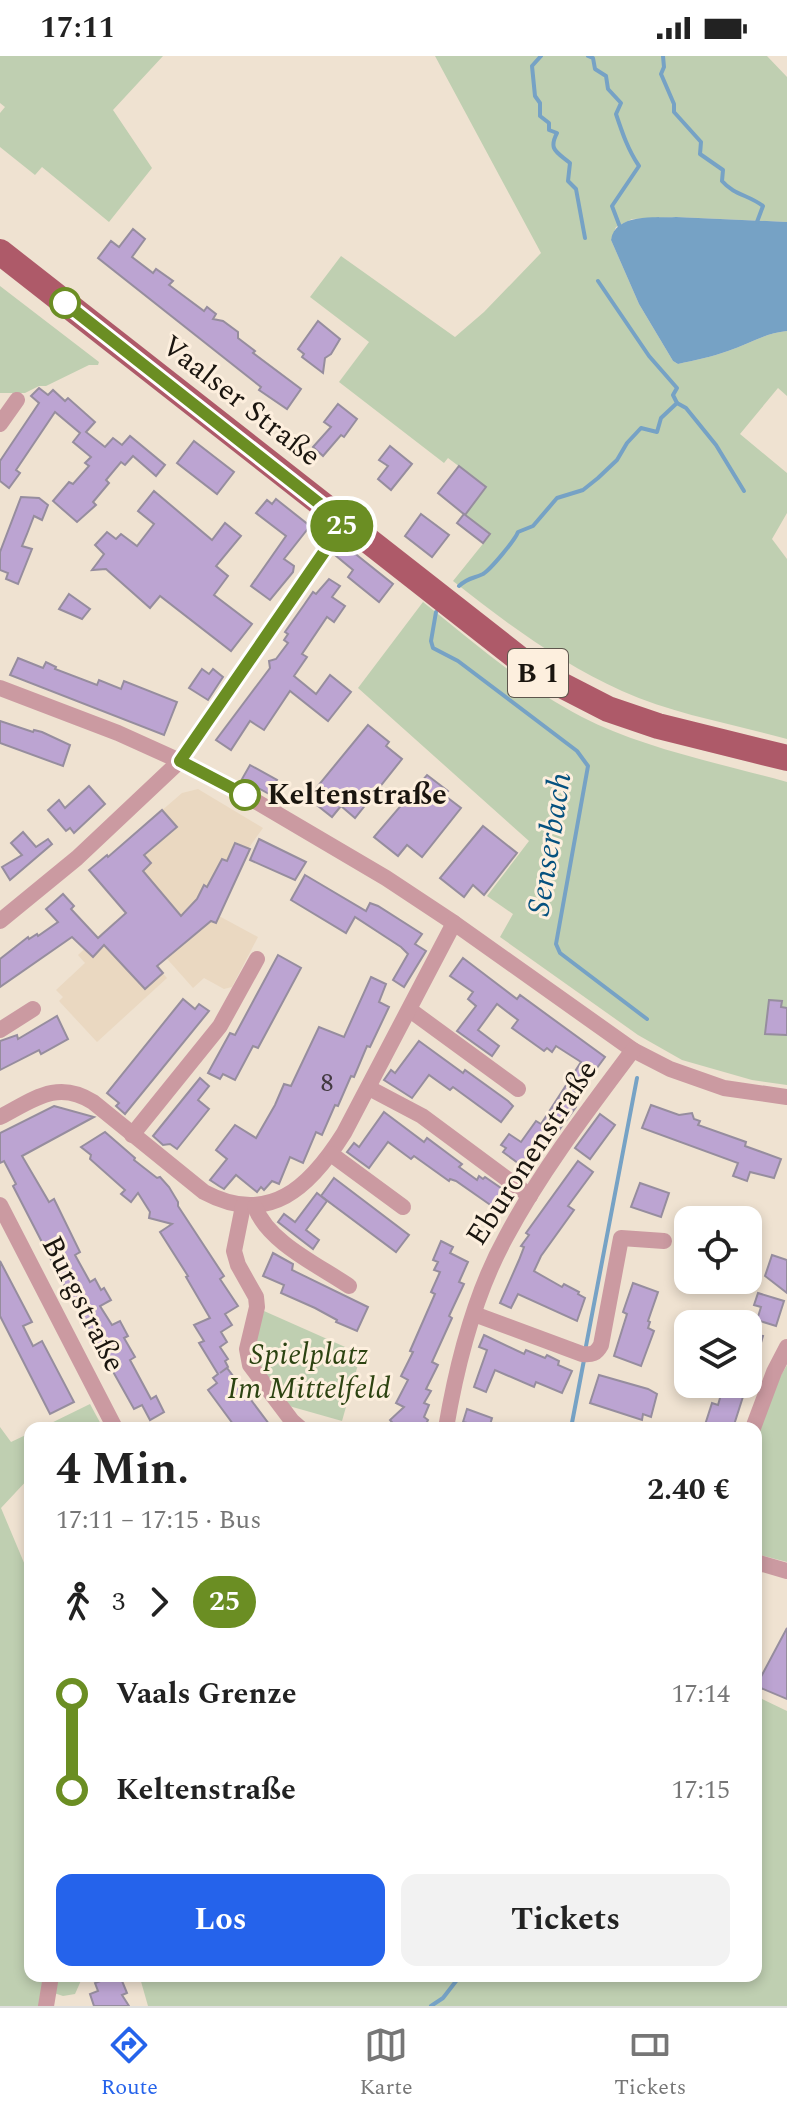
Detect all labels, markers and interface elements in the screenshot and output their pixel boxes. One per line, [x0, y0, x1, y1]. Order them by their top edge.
text: 17:11 [40, 5, 115, 51]
unlabelled marker [50, 288, 80, 318]
street label: Vaalser Straße [151, 324, 331, 478]
line badge: 25 [306, 500, 378, 552]
text: 25 [326, 504, 358, 547]
road number: B 1 [508, 649, 568, 697]
water label: Senserbach [514, 769, 586, 919]
place label: Keltenstraße [267, 772, 447, 818]
marker: Keltenstraße [230, 780, 260, 810]
street label: Eburonenstraße [454, 1051, 610, 1255]
house number: 8 [320, 1063, 334, 1103]
map controls [674, 1206, 762, 1398]
button: locate [674, 1206, 762, 1294]
street label: Burgstraße [29, 1228, 137, 1380]
button: layers [674, 1310, 762, 1398]
park label: Spielplatz Im Mittelfeld [227, 1332, 391, 1412]
text: 4 Min. [56, 1436, 189, 1503]
text: 2.40 € [647, 1467, 730, 1513]
text: 17:11 – 17:15 · Bus [56, 1500, 261, 1540]
icon: walk [56, 1580, 100, 1624]
icon: forward [137, 1580, 181, 1624]
text: 25 [209, 1580, 240, 1623]
text: 3 [112, 1582, 125, 1622]
text: Vaals Grenze [116, 1671, 297, 1717]
text: 17:14 [671, 1674, 730, 1714]
text: Keltenstraße [116, 1767, 296, 1813]
text: 17:15 [671, 1770, 730, 1810]
button: Los [56, 1874, 385, 1966]
button: Tickets [401, 1874, 730, 1966]
tab: Route [101, 2023, 158, 2104]
tab: Karte [359, 2023, 413, 2104]
tab: Tickets [614, 2023, 686, 2104]

